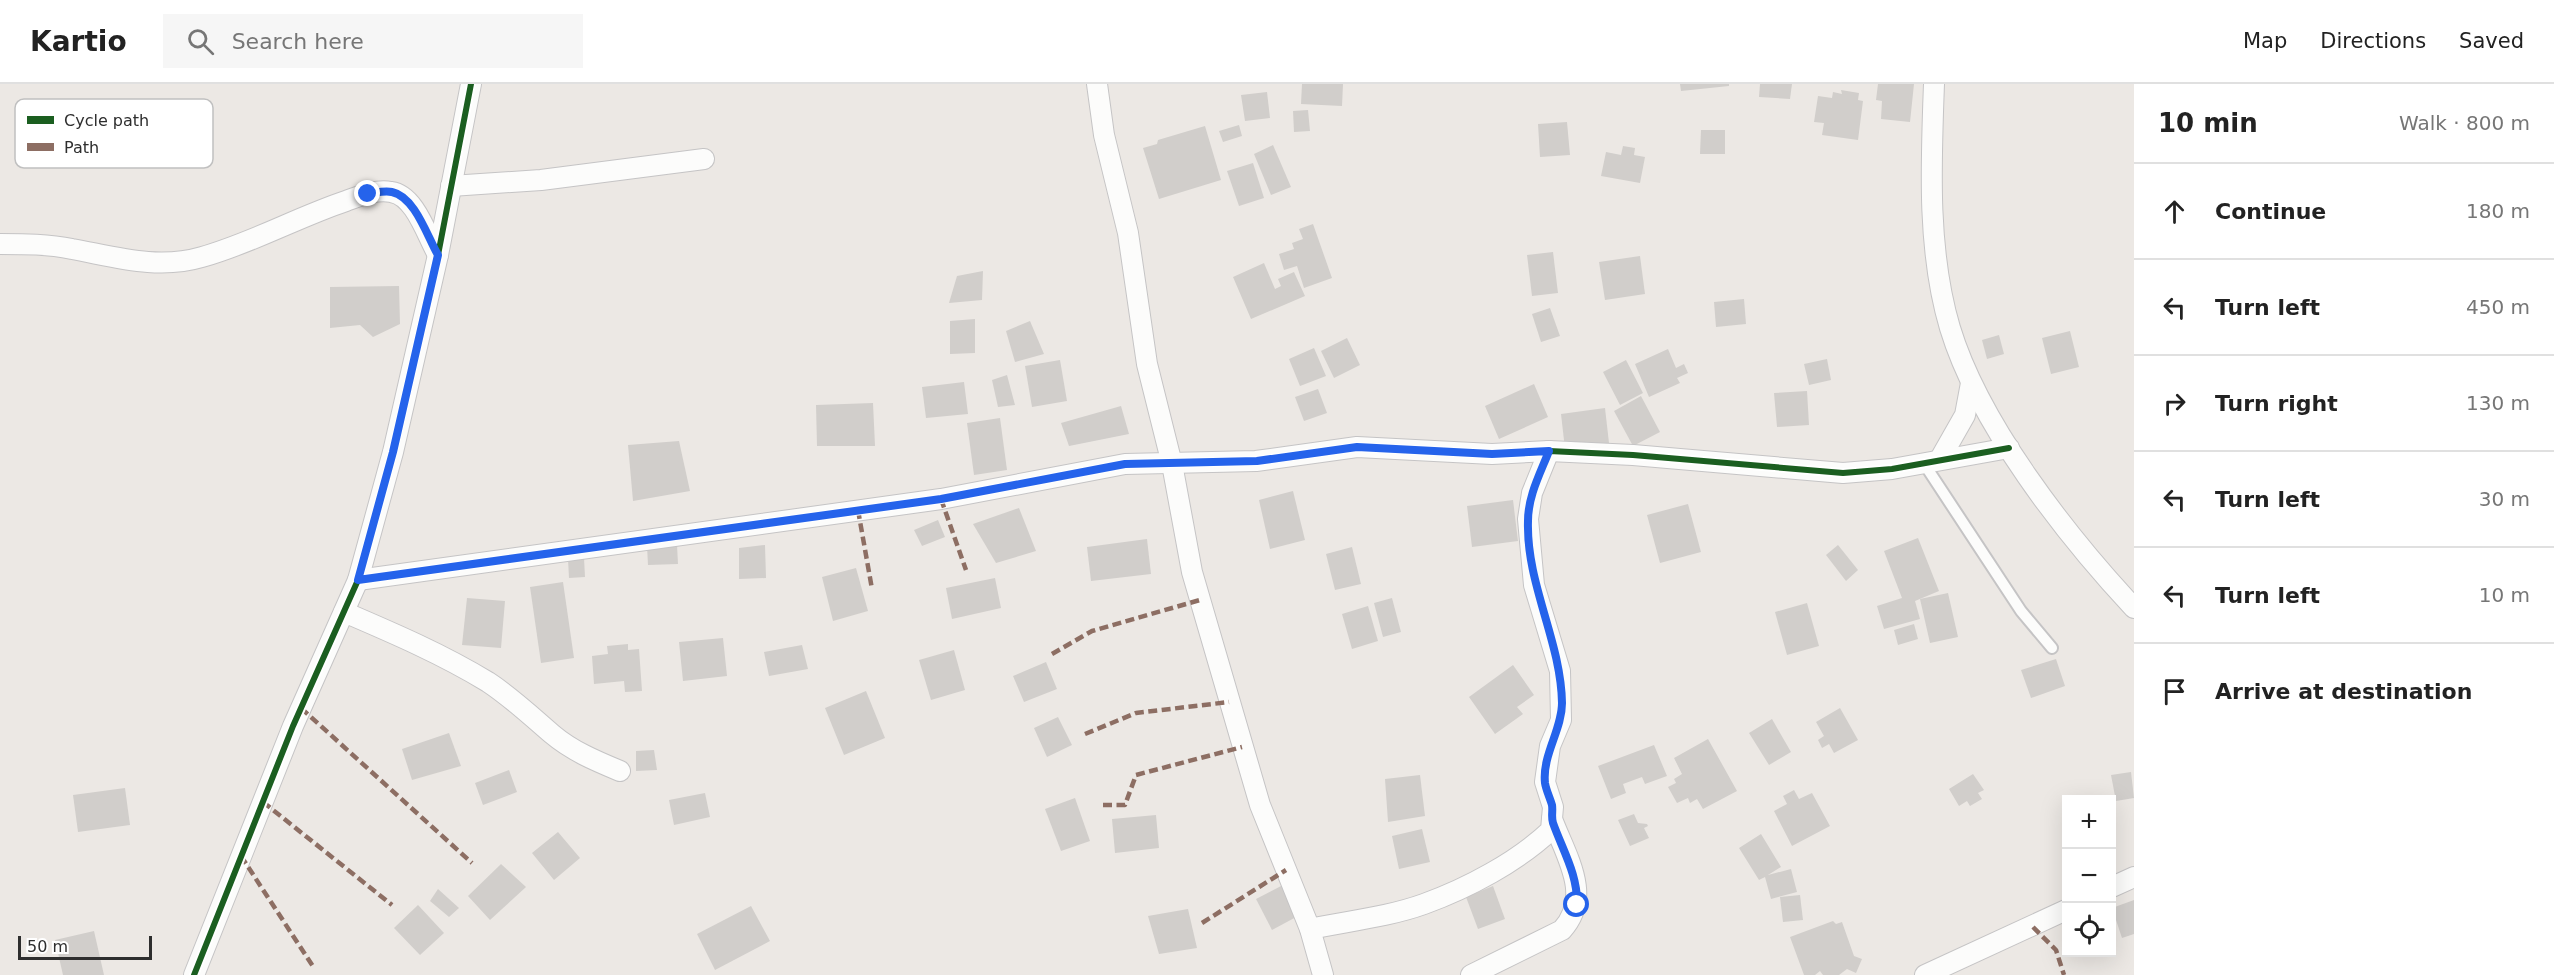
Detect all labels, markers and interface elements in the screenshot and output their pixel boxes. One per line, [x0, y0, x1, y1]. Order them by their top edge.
search box [163, 14, 583, 68]
text: Kartio [30, 25, 127, 58]
icon: search [184, 25, 217, 58]
text: Search here [232, 29, 364, 54]
text: Map [2243, 29, 2287, 53]
text: Directions [2320, 29, 2426, 53]
text: Saved [2459, 29, 2524, 53]
legend [15, 99, 213, 168]
text: 10 min [2158, 108, 2258, 138]
text: Cycle path [64, 111, 149, 130]
text: Walk · 800 m [2399, 111, 2530, 135]
text: Path [64, 138, 99, 157]
route end [354, 180, 380, 206]
icon: ahead [2158, 195, 2191, 228]
text: Continue [2215, 199, 2326, 224]
text: 180 m [2466, 199, 2530, 223]
icon: left [2158, 291, 2191, 324]
text: Turn left [2215, 295, 2320, 320]
text: 450 m [2466, 295, 2530, 319]
icon: right [2158, 387, 2191, 420]
text: Turn right [2215, 391, 2338, 416]
text: 130 m [2466, 391, 2530, 415]
icon: left [2158, 483, 2191, 516]
text: Turn left [2215, 487, 2320, 512]
text: 30 m [2479, 487, 2530, 511]
icon: left [2158, 579, 2191, 612]
text: Turn left [2215, 583, 2320, 608]
text: 10 m [2479, 583, 2530, 607]
icon: arrive [2158, 675, 2191, 708]
text: Arrive at destination [2215, 679, 2472, 704]
map controls [2062, 795, 2116, 957]
button: + [2062, 795, 2116, 849]
button: − [2062, 849, 2116, 903]
route start [1563, 891, 1589, 917]
button: locate [2062, 903, 2116, 957]
scale bar [18, 933, 152, 960]
text: 50 m [27, 937, 68, 956]

